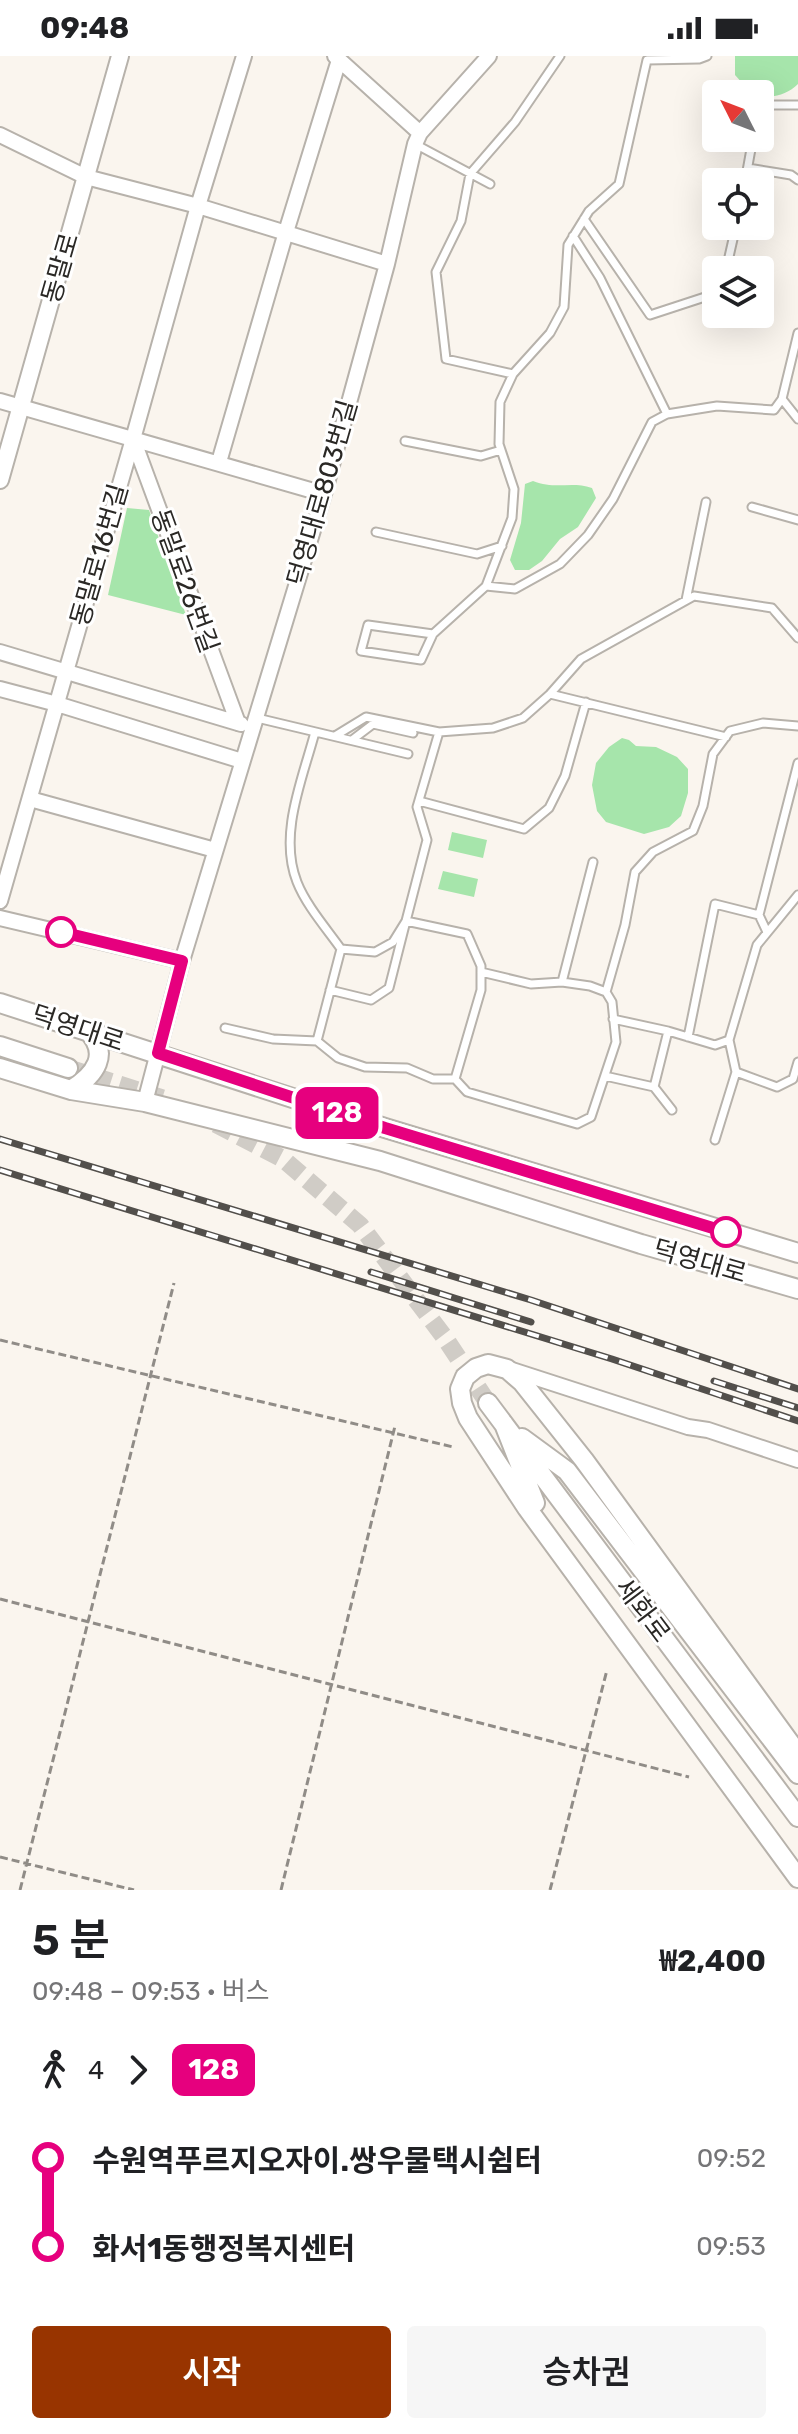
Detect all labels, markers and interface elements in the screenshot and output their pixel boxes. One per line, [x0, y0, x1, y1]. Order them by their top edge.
text: 09:48 [40, 10, 129, 46]
north arrow [702, 80, 774, 152]
map controls [702, 80, 774, 328]
button: locate [702, 168, 774, 240]
street label: 동말로 [36, 229, 85, 307]
button: layers [702, 256, 774, 328]
street label: 덕영대로803번길 [281, 396, 364, 590]
street label: 동말로16번길 [64, 480, 135, 630]
street label: 동말로26번길 [144, 505, 225, 657]
unlabelled marker [46, 917, 76, 947]
street label: 덕영대로 [28, 999, 128, 1058]
line badge: 128 [291, 1087, 383, 1139]
text: 128 [311, 1096, 363, 1129]
unlabelled marker [711, 1217, 741, 1247]
street label: 덕영대로 [650, 1233, 750, 1290]
street label: 세화로 [609, 1572, 677, 1648]
text: 5 분 [32, 1914, 110, 1966]
text: ₩2,400 [659, 1943, 766, 1979]
text: 09:48 – 09:53 · 버스 [32, 1976, 270, 2007]
icon: walk [32, 2048, 76, 2092]
icon: forward [116, 2048, 160, 2092]
text: 128 [188, 2053, 239, 2086]
text: 4 [88, 2055, 104, 2086]
text: 수원역푸르지오자이.쌍우물택시쉼터 [92, 2143, 542, 2179]
text: 09:52 [697, 2143, 766, 2174]
text: 화서1동행정복지센터 [92, 2231, 355, 2267]
text: 09:53 [696, 2231, 766, 2262]
button: 시작 [32, 2326, 391, 2418]
button: 승차권 [407, 2326, 766, 2418]

